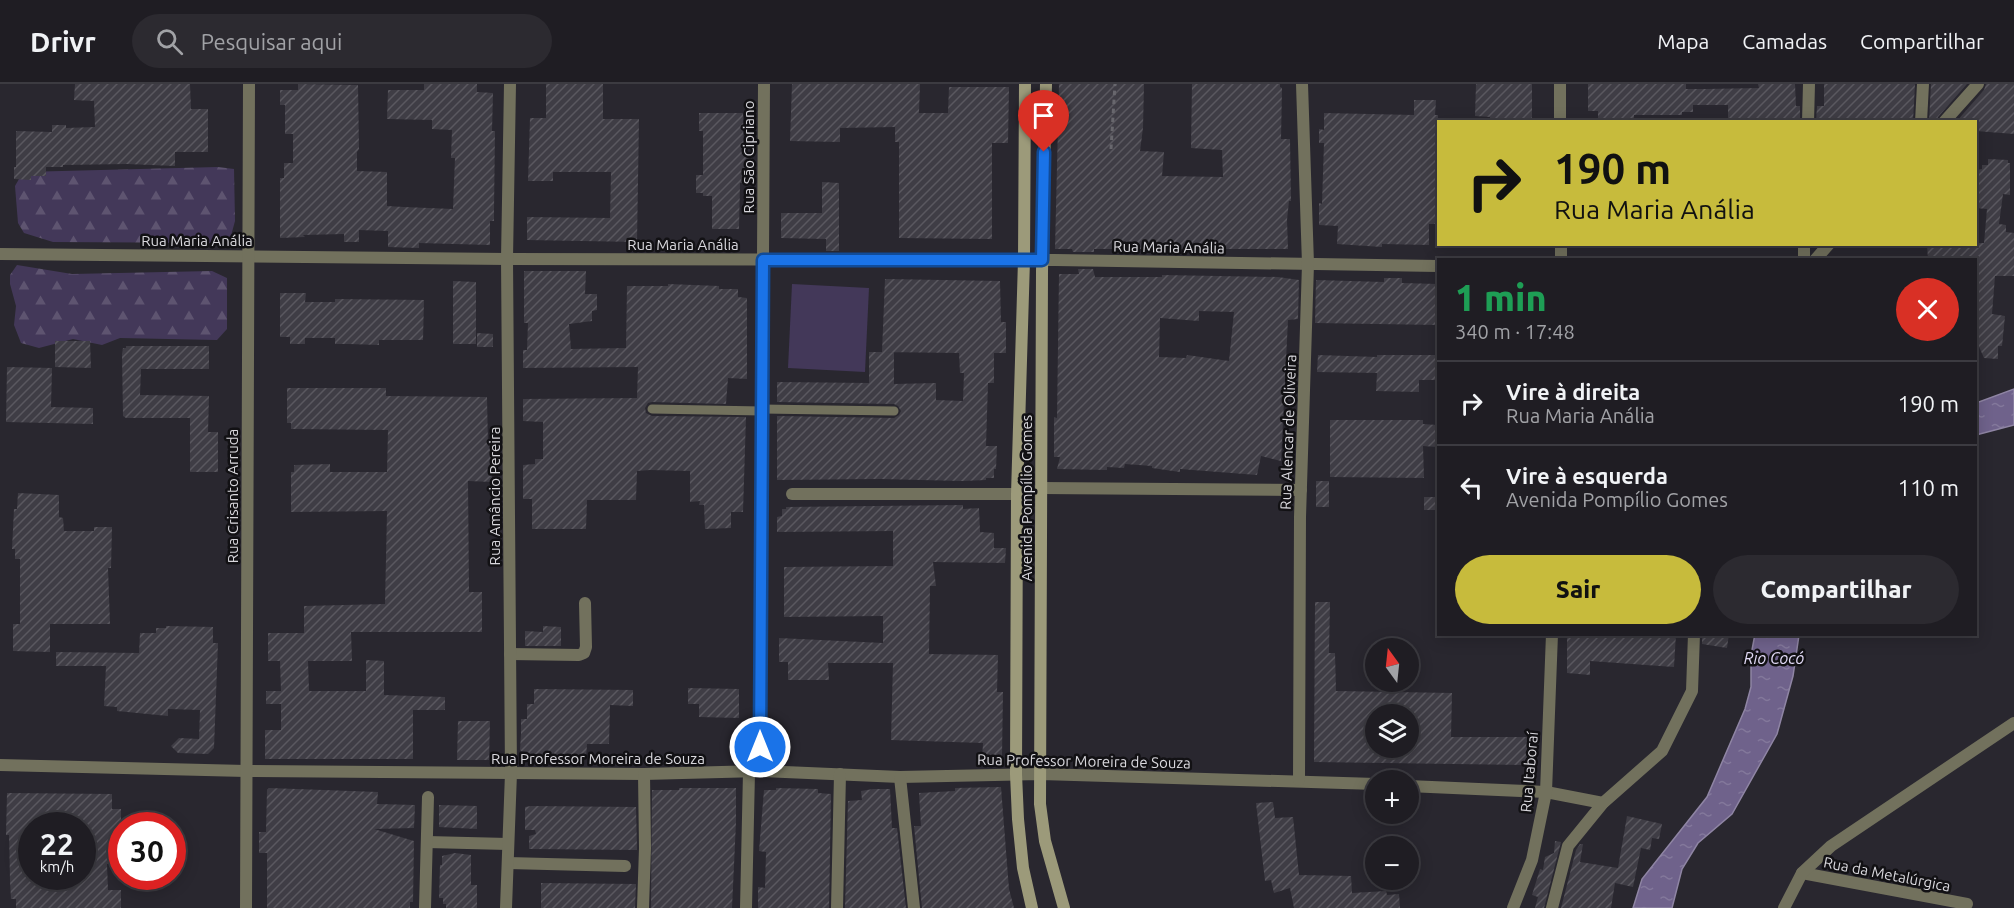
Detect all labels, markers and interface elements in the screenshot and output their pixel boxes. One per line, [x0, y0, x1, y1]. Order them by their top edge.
search box [132, 14, 552, 68]
icon: search [153, 25, 186, 58]
text: Drivr [30, 26, 96, 57]
text: Pesquisar aqui [201, 29, 342, 54]
text: Mapa [1657, 29, 1709, 53]
text: Camadas [1742, 29, 1827, 53]
text: Compartilhar [1860, 29, 1984, 53]
pin [1018, 90, 1069, 152]
icon: arrive [1027, 99, 1060, 132]
street label: Rua São Cipriano [740, 101, 757, 213]
icon: right [1455, 144, 1533, 222]
text: 190 m [1554, 145, 1671, 192]
text: Rua Maria Anália [1554, 194, 1755, 224]
street label: Rua Maria Anália [141, 232, 253, 249]
street label: Rua Maria Anália [627, 236, 739, 253]
street label: Rua Maria Anália [1113, 238, 1225, 256]
text: 1 min [1455, 277, 1547, 318]
button: close [1896, 278, 1959, 341]
text: 340 m · 17:48 [1455, 320, 1575, 343]
street label: Rua Alencar de Oliveira [1277, 354, 1299, 510]
text: Vire à direita [1506, 379, 1640, 404]
icon: right [1455, 387, 1488, 420]
text: 190 m [1898, 391, 1959, 416]
text: Rua Maria Anália [1506, 404, 1655, 427]
street label: Avenida Pompílio Gomes [1018, 415, 1035, 581]
street label: Rua Amâncio Pereira [486, 427, 503, 565]
street label: Rua Crisanto Arruda [224, 429, 241, 563]
text: Vire à esquerda [1506, 463, 1668, 488]
icon: left [1455, 471, 1488, 504]
text: 110 m [1898, 475, 1959, 500]
text: Avenida Pompílio Gomes [1506, 488, 1728, 511]
button: Sair [1455, 555, 1701, 624]
button: Compartilhar [1713, 555, 1959, 624]
north arrow [1365, 638, 1419, 692]
map controls [1365, 638, 1419, 890]
water label: Rio Cocó [1744, 649, 1804, 667]
button: layers [1365, 704, 1419, 758]
position arrow [728, 715, 792, 779]
street label: Rua Itaboraí [1517, 731, 1541, 813]
street label: Rua Professor Moreira de Souza [491, 750, 705, 767]
street label: Rua Professor Moreira de Souza [977, 751, 1191, 771]
button: + [1365, 770, 1419, 824]
speed limit sign: 30 [108, 812, 186, 890]
text: 22 [40, 827, 74, 861]
button: − [1365, 836, 1419, 890]
street label: Rua da Metalúrgica [1822, 853, 1952, 895]
text: km/h [40, 858, 74, 875]

